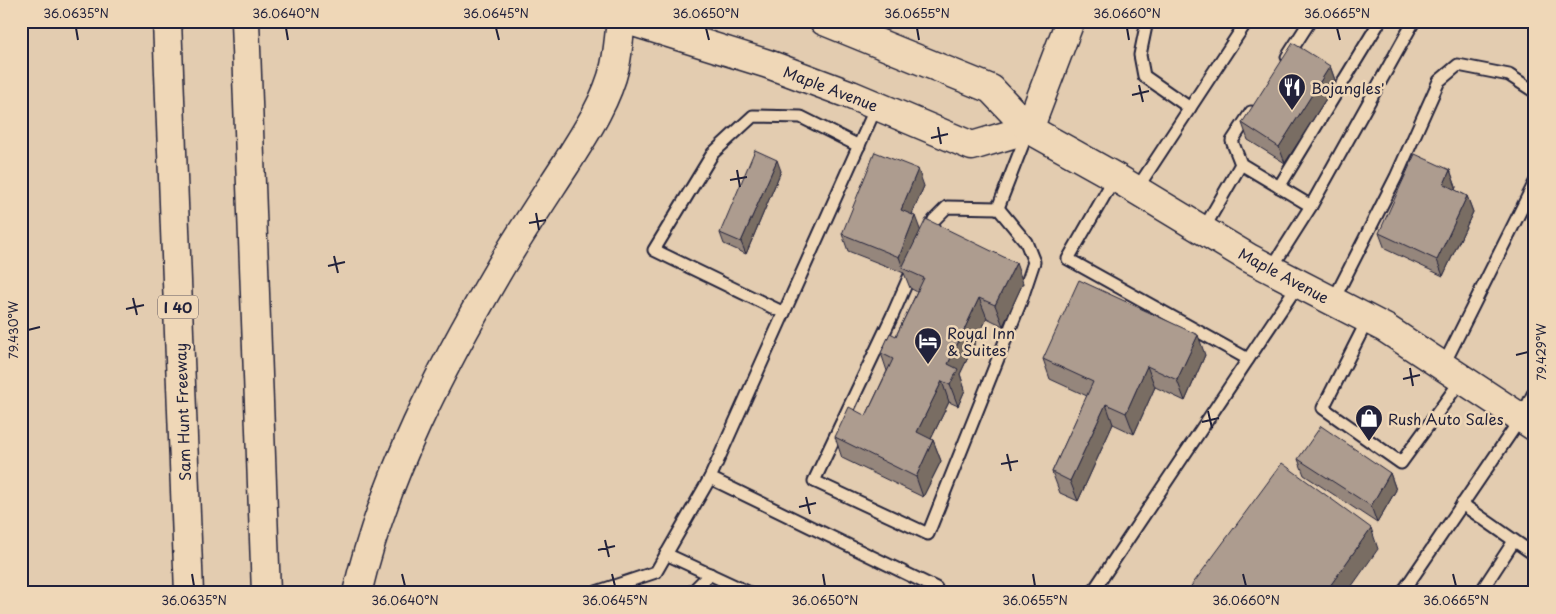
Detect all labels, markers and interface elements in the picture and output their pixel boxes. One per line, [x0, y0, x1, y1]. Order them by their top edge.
text: 36.0635°N [43, 4, 109, 22]
text: 36.0640°N [252, 4, 320, 22]
text: 36.0645°N [463, 4, 529, 22]
text: 36.0650°N [673, 4, 739, 22]
text: 36.0655°N [884, 4, 950, 22]
text: 36.0660°N [1093, 4, 1161, 22]
text: 36.0665°N [1304, 4, 1370, 22]
street label: Maple Avenue [780, 59, 882, 117]
restaurant icon: Bojangles' [1277, 72, 1307, 111]
place label: Bojangles' [1311, 76, 1385, 99]
street label: Maple Avenue [1235, 241, 1333, 309]
road number: I 40 [158, 296, 198, 318]
text: 79.430°W [4, 300, 22, 359]
place label: Royal Inn & Suites [947, 321, 1015, 361]
text: 79.429°W [1532, 323, 1550, 380]
hotel icon: Royal Inn & Suites [913, 326, 943, 365]
street label: Sam Hunt Freeway [168, 343, 196, 481]
shop icon: Rush Auto Sales [1354, 403, 1384, 442]
place label: Rush Auto Sales [1388, 407, 1504, 430]
text: 36.0635°N [161, 591, 227, 609]
text: 36.0640°N [371, 591, 439, 609]
text: 36.0645°N [582, 591, 648, 609]
text: 36.0650°N [792, 591, 858, 609]
text: 36.0655°N [1002, 591, 1068, 609]
text: 36.0660°N [1212, 591, 1280, 609]
text: 36.0665°N [1423, 591, 1489, 609]

